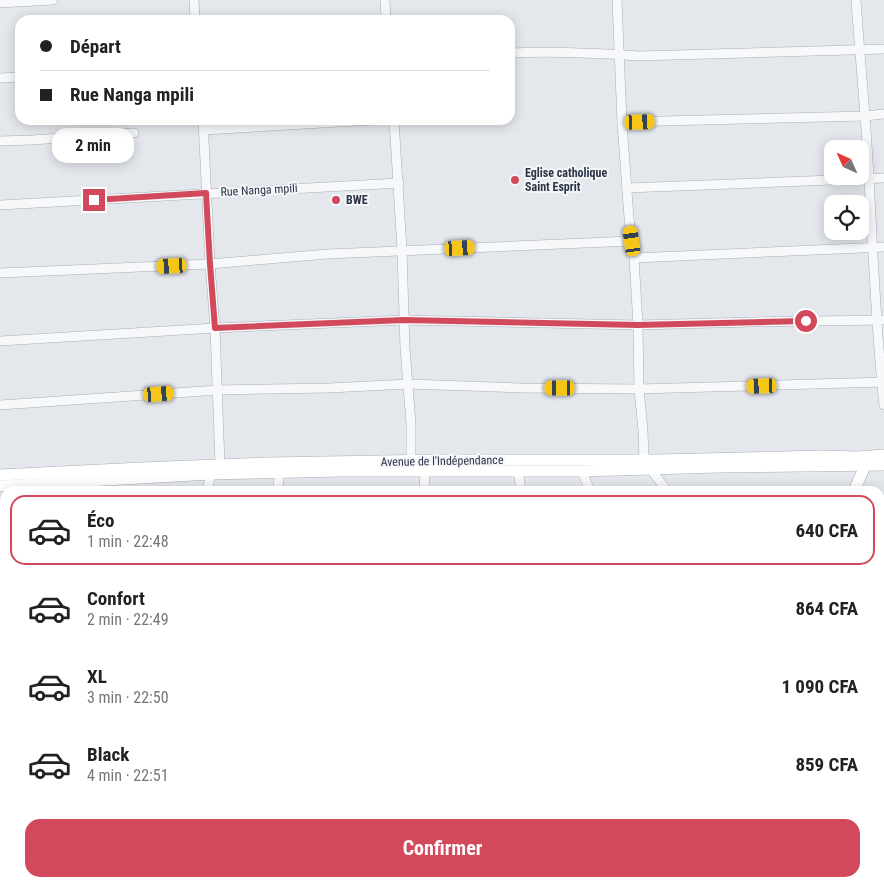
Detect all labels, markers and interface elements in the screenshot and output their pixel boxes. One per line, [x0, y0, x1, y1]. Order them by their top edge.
text: Départ [70, 35, 121, 58]
text: Rue Nanga mpili [70, 83, 194, 106]
car [624, 114, 655, 130]
callout: 2 min [53, 128, 135, 162]
text: 2 min [75, 136, 111, 155]
north arrow [824, 140, 869, 185]
map controls [824, 140, 869, 240]
place label: Eglise catholique Saint Esprit [525, 166, 607, 194]
marker: Eglise catholique Saint Esprit [509, 174, 521, 186]
street label: Rue Nanga mpili [220, 181, 298, 199]
route end [83, 189, 105, 211]
place label: BWE [346, 193, 368, 207]
marker: BWE [330, 194, 342, 206]
button: locate [824, 195, 869, 240]
car [622, 225, 641, 257]
car [444, 240, 475, 256]
car [156, 258, 187, 274]
route start [795, 310, 817, 332]
car [746, 378, 777, 394]
car [545, 381, 575, 396]
car [143, 385, 174, 403]
street label: Avenue de l'Indépendance [380, 453, 504, 469]
icon: car [27, 508, 72, 553]
text: Éco [87, 509, 114, 532]
text: 640 CFA [795, 519, 858, 542]
text: 1 min · 22:48 [87, 532, 169, 551]
icon: car [27, 586, 72, 631]
text: Confort [87, 587, 145, 610]
text: 864 CFA [795, 597, 858, 620]
text: 2 min · 22:49 [87, 610, 169, 629]
icon: car [27, 664, 72, 709]
text: XL [87, 665, 107, 688]
text: 1 090 CFA [781, 675, 858, 698]
text: 3 min · 22:50 [87, 688, 169, 707]
icon: car [27, 742, 72, 787]
text: Black [87, 743, 129, 766]
text: 859 CFA [795, 753, 858, 776]
text: 4 min · 22:51 [87, 766, 169, 785]
button: Confirmer [25, 819, 860, 877]

